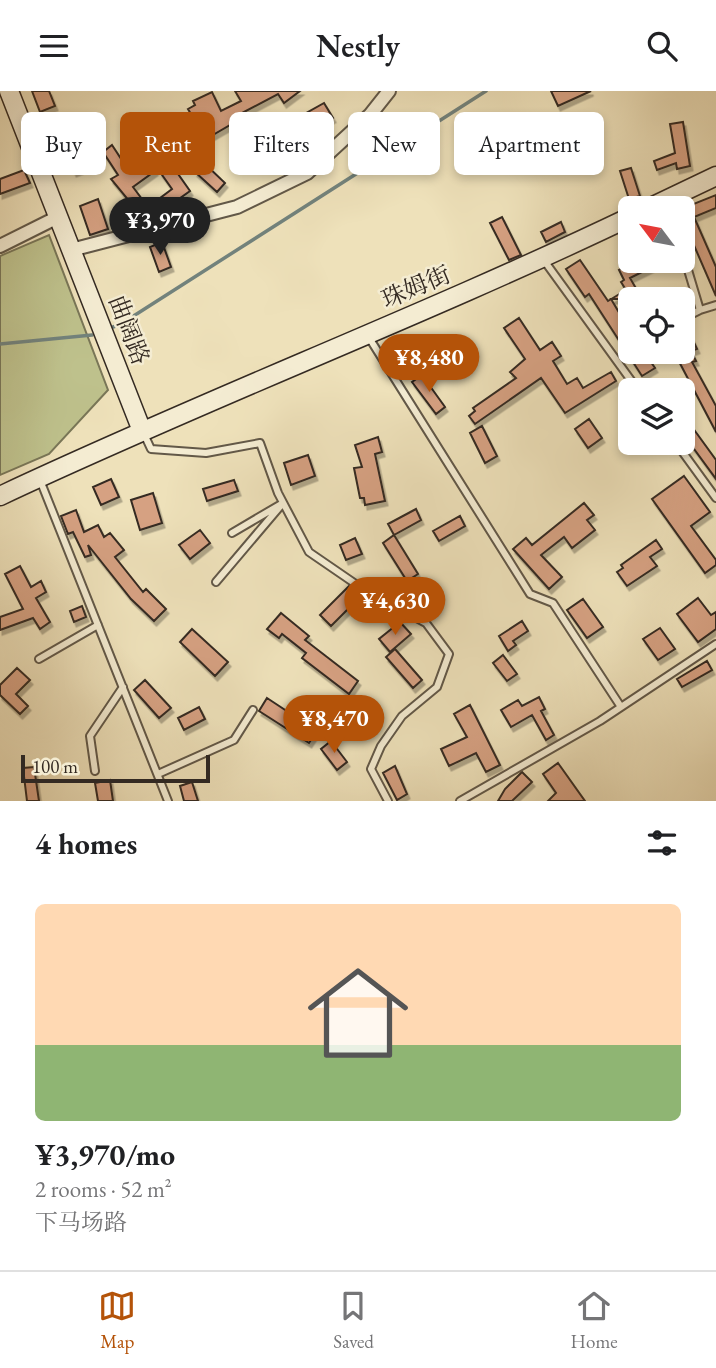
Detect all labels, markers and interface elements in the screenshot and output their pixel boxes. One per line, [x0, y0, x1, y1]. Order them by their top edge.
text: Nestly [316, 25, 400, 67]
icon: menu [35, 27, 73, 65]
icon: search [643, 27, 681, 65]
chip: Buy [21, 112, 106, 175]
chip: Rent [120, 112, 215, 175]
chip: Filters [229, 112, 334, 175]
chip: New [348, 112, 440, 175]
chip: Apartment [454, 112, 604, 175]
north arrow [618, 196, 695, 273]
map controls [618, 196, 695, 455]
pin: ¥3,970 [103, 197, 217, 257]
text: ¥3,970 [125, 205, 195, 235]
street label: 珠姆街 [377, 258, 455, 315]
button: locate [618, 287, 695, 364]
street label: 曲阔路 [102, 291, 157, 369]
pin: ¥8,480 [372, 335, 486, 394]
text: ¥8,480 [394, 342, 464, 372]
button: layers [618, 378, 695, 455]
pin: ¥4,630 [338, 577, 452, 637]
text: ¥4,630 [360, 585, 430, 615]
pin: ¥8,470 [277, 695, 391, 755]
text: ¥8,470 [299, 703, 369, 733]
scale bar [21, 752, 210, 784]
text: 100 m [32, 754, 78, 779]
text: 4 homes [35, 824, 137, 863]
icon: filters [643, 824, 681, 862]
icon: home [295, 950, 421, 1076]
text: ¥3,970/mo [35, 1135, 175, 1174]
text: 2 rooms · 52 m² [35, 1174, 172, 1204]
text: 下马场路 [35, 1207, 127, 1237]
tab: Map [98, 1287, 136, 1354]
tab: Saved [333, 1287, 374, 1354]
tab: Home [571, 1287, 618, 1354]

